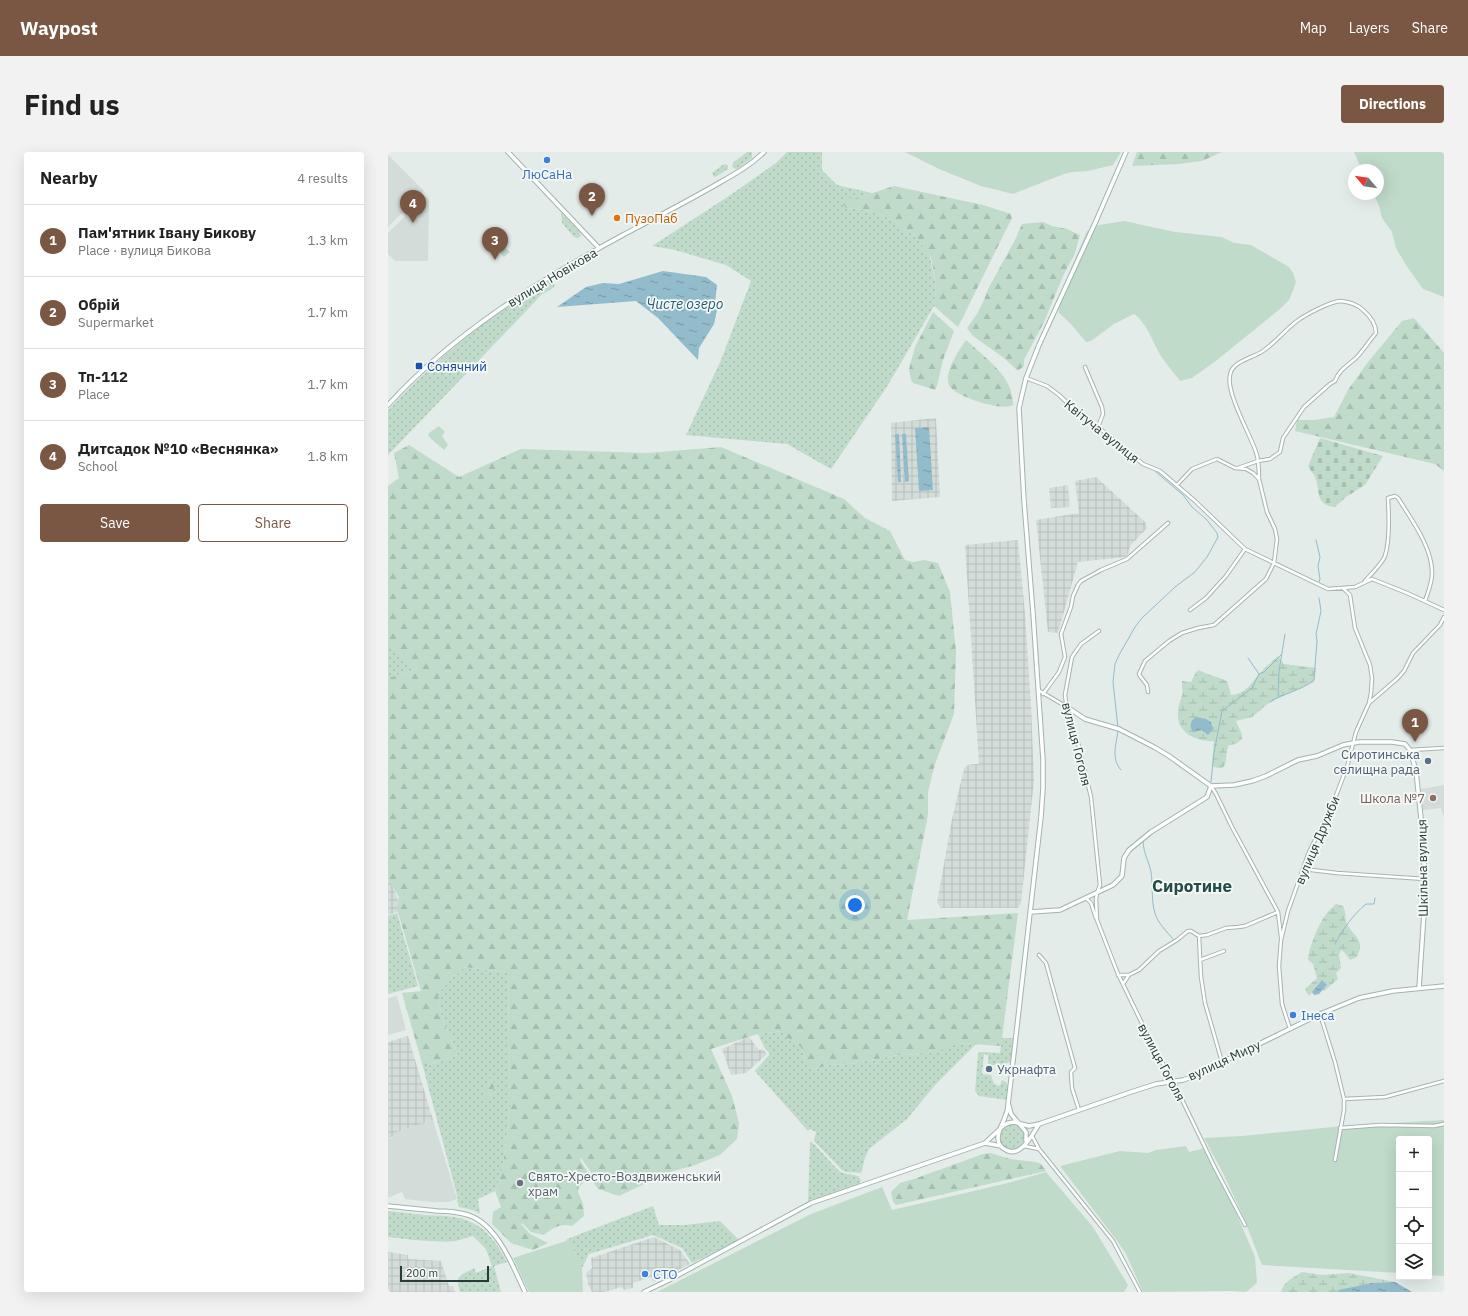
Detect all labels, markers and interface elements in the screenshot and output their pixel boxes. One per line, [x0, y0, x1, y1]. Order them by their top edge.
text: Waypost [20, 16, 98, 40]
text: Map [1300, 19, 1327, 37]
text: Layers [1349, 19, 1390, 37]
text: Share [1412, 19, 1448, 37]
button: Directions [1341, 85, 1444, 123]
text: Find us [24, 86, 120, 123]
marker: ЛюСаНа [542, 155, 552, 165]
north arrow [1348, 164, 1384, 200]
place label: ЛюСаНа [522, 166, 572, 183]
text: Nearby [40, 167, 98, 189]
text: 4 results [297, 170, 348, 187]
pin: 2 [579, 183, 605, 216]
pin: 4 [400, 190, 426, 223]
place label: ПузоПаб [625, 210, 678, 227]
marker: ПузоПаб [612, 213, 622, 223]
text: Пам'ятник Івану Бикову [78, 223, 256, 242]
pin: 3 [482, 227, 508, 260]
text: 1 [49, 232, 57, 249]
text: 1.3 km [308, 232, 348, 249]
text: Place · вулиця Бикова [78, 242, 211, 259]
street label: вулиця Новікова [504, 244, 600, 311]
text: Обрiй [78, 295, 120, 314]
water label: Чисте озеро [646, 295, 724, 313]
text: 2 [49, 304, 57, 321]
text: 1.7 km [308, 304, 348, 321]
text: Supermarket [78, 314, 154, 331]
place label: Сонячний [427, 358, 487, 375]
marker: Сонячний [414, 361, 424, 371]
text: Тп-112 [78, 367, 128, 386]
text: 3 [49, 376, 57, 393]
text: 1.7 km [308, 376, 348, 393]
text: Place [78, 386, 110, 403]
street label: Квітуча вулиця [1061, 396, 1143, 467]
text: Дитсадок №10 «Веснянка» [78, 439, 278, 458]
text: 4 [49, 448, 57, 465]
text: 1.8 km [308, 448, 348, 465]
text: School [78, 458, 118, 475]
button: Save [40, 504, 190, 542]
button: Share [198, 504, 348, 542]
street label: вулиця Гоголя [1058, 701, 1095, 788]
pin: 1 [1402, 709, 1428, 742]
place label: Сиротинська селищна рада [1334, 746, 1420, 778]
marker: Сиротинська селищна рада [1423, 756, 1433, 766]
place label: Школа №7 [1360, 790, 1425, 807]
street label: вулиця Дружби [1291, 793, 1344, 887]
marker: Школа №7 [1428, 793, 1438, 803]
street label: Шкільна вулиця [1413, 819, 1432, 917]
district label: Сиротине [1152, 875, 1232, 897]
your location [845, 895, 865, 915]
place label: Інеса [1301, 1007, 1335, 1024]
marker: Інеса [1288, 1010, 1298, 1020]
street label: вулиця Гоголя [1134, 1020, 1189, 1104]
street label: вулиця Миру [1185, 1036, 1264, 1085]
place label: Укрнафта [997, 1061, 1056, 1078]
marker: Укрнафта [984, 1064, 994, 1074]
map controls [1396, 1136, 1432, 1280]
button: + [1396, 1136, 1432, 1172]
place label: Свято-Хресто-Воздвиженський храм [528, 1168, 721, 1200]
button: − [1396, 1172, 1432, 1208]
marker: Свято-Хресто-Воздвиженський храм [515, 1178, 525, 1188]
button: locate [1396, 1208, 1432, 1244]
button: layers [1396, 1244, 1432, 1280]
scale bar [400, 1264, 489, 1283]
text: 200 m [406, 1266, 438, 1280]
place label: СТО [653, 1266, 677, 1283]
marker: СТО [640, 1269, 650, 1279]

